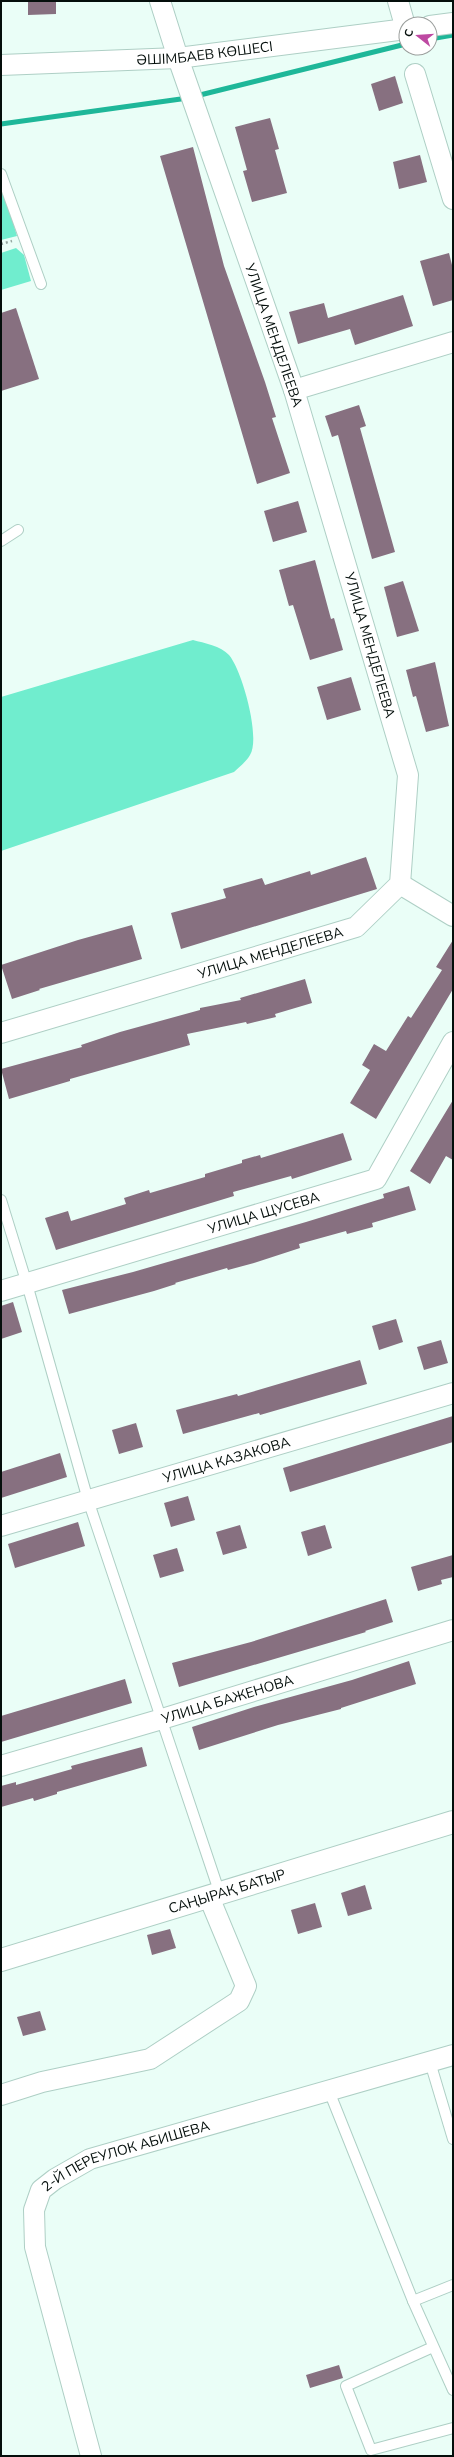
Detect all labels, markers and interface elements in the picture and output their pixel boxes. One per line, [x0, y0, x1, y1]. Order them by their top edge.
north arrow [398, 16, 438, 56]
text: С [401, 27, 417, 39]
street label: ӘШІМБАЕВ КӨШЕСІ [136, 37, 274, 70]
street label: УЛИЦА МЕНДЕЛЕЕВА [240, 260, 307, 409]
street label: УЛИЦА МЕНДЕЛЕЕВА [339, 569, 399, 720]
street label: УЛИЦА МЕНДЕЛЕЕВА [194, 922, 345, 984]
street label: УЛИЦА ЩУСЕВА [205, 1187, 322, 1239]
street label: УЛИЦА КАЗАКОВА [160, 1432, 293, 1488]
street label: УЛИЦА БАЖЕНОВА [158, 1670, 296, 1729]
street label: САҢЫРАҚ БАТЫР [166, 1865, 288, 1918]
street label: 2-Й ПЕРЕУЛОК АБИШЕВА [38, 2116, 212, 2196]

